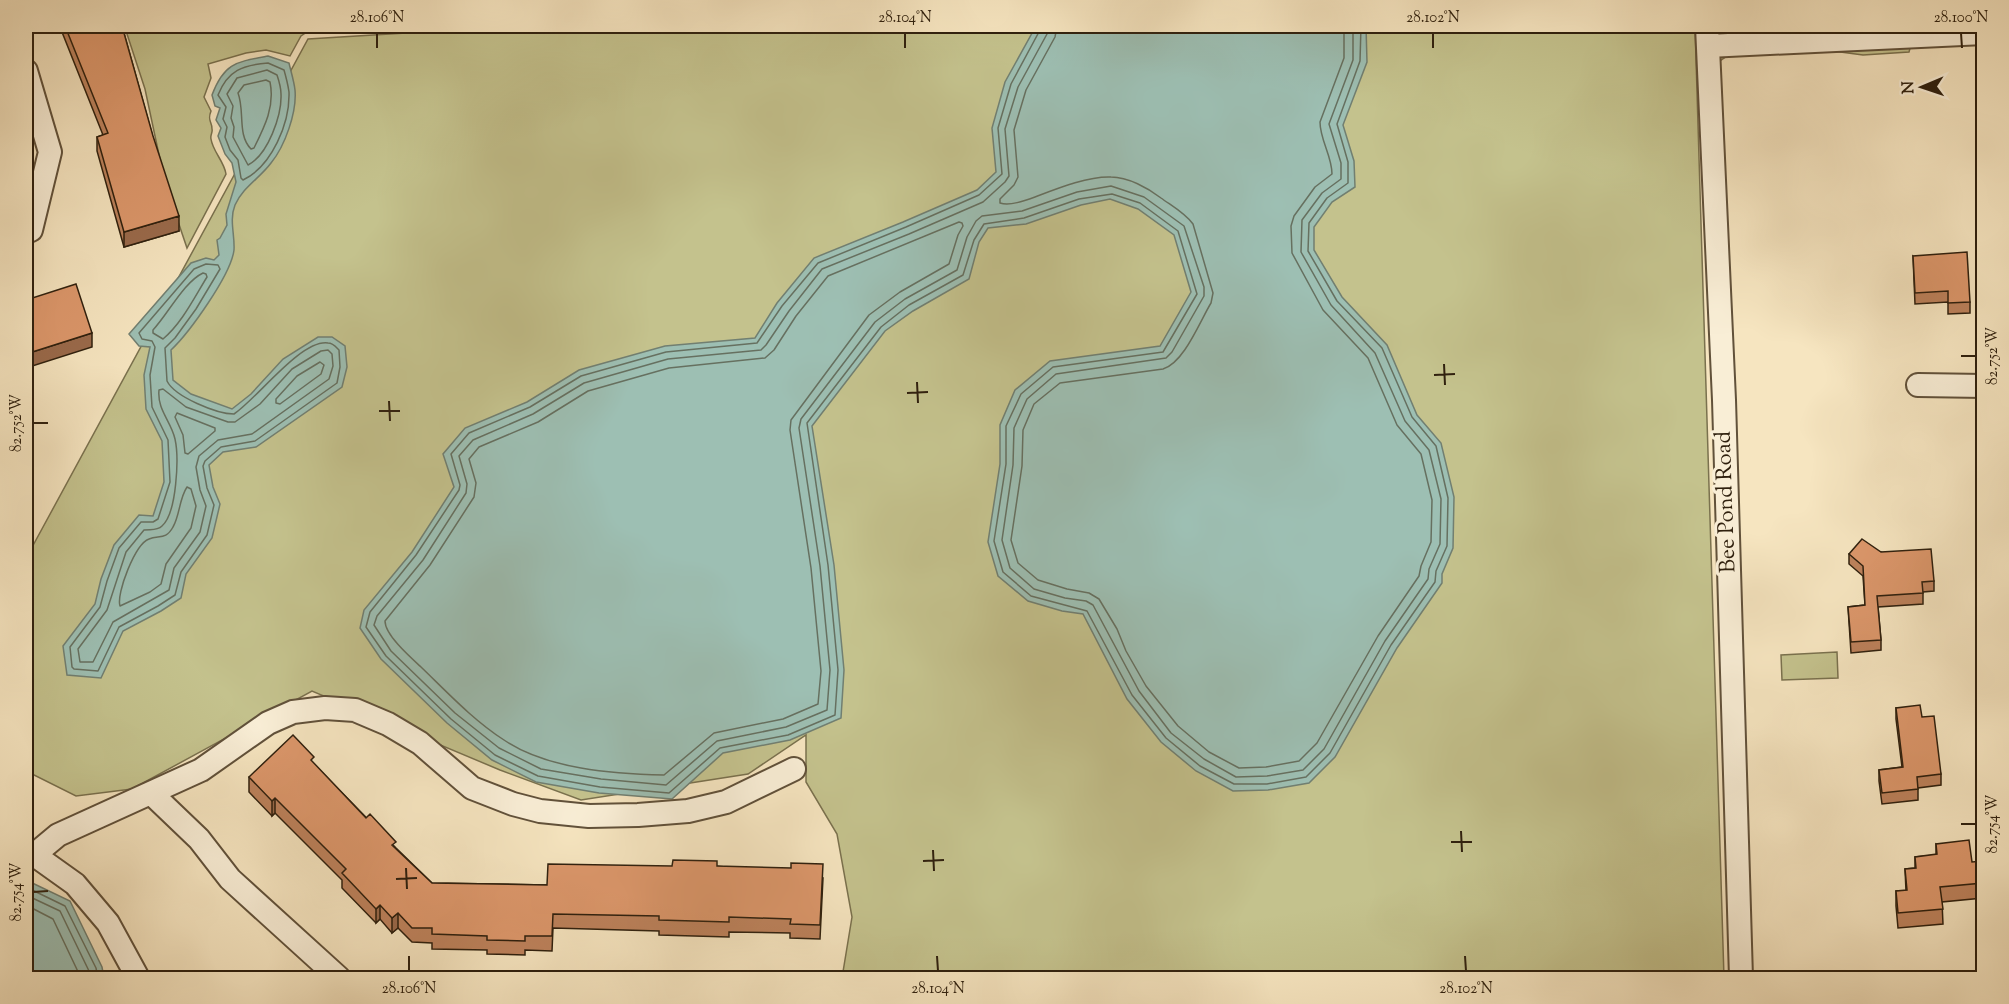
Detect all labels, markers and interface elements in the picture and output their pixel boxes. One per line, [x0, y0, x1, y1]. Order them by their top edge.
text: 28.106°N [350, 8, 404, 29]
text: 28.104°N [878, 8, 932, 29]
text: 28.102°N [1406, 8, 1460, 29]
text: 28.100°N [1934, 8, 1988, 29]
north arrow [1892, 57, 1952, 117]
text: N [1898, 80, 1921, 94]
text: 82.752°W [1983, 327, 2004, 385]
text: 82.752°W [7, 394, 28, 452]
street label: Bee Pond Road [1709, 431, 1745, 573]
text: 82.754°W [1983, 794, 2004, 853]
text: 82.754°W [7, 862, 28, 921]
text: 28.106°N [382, 979, 436, 1000]
text: 28.104°N [911, 979, 965, 1000]
text: 28.102°N [1439, 979, 1493, 1000]

